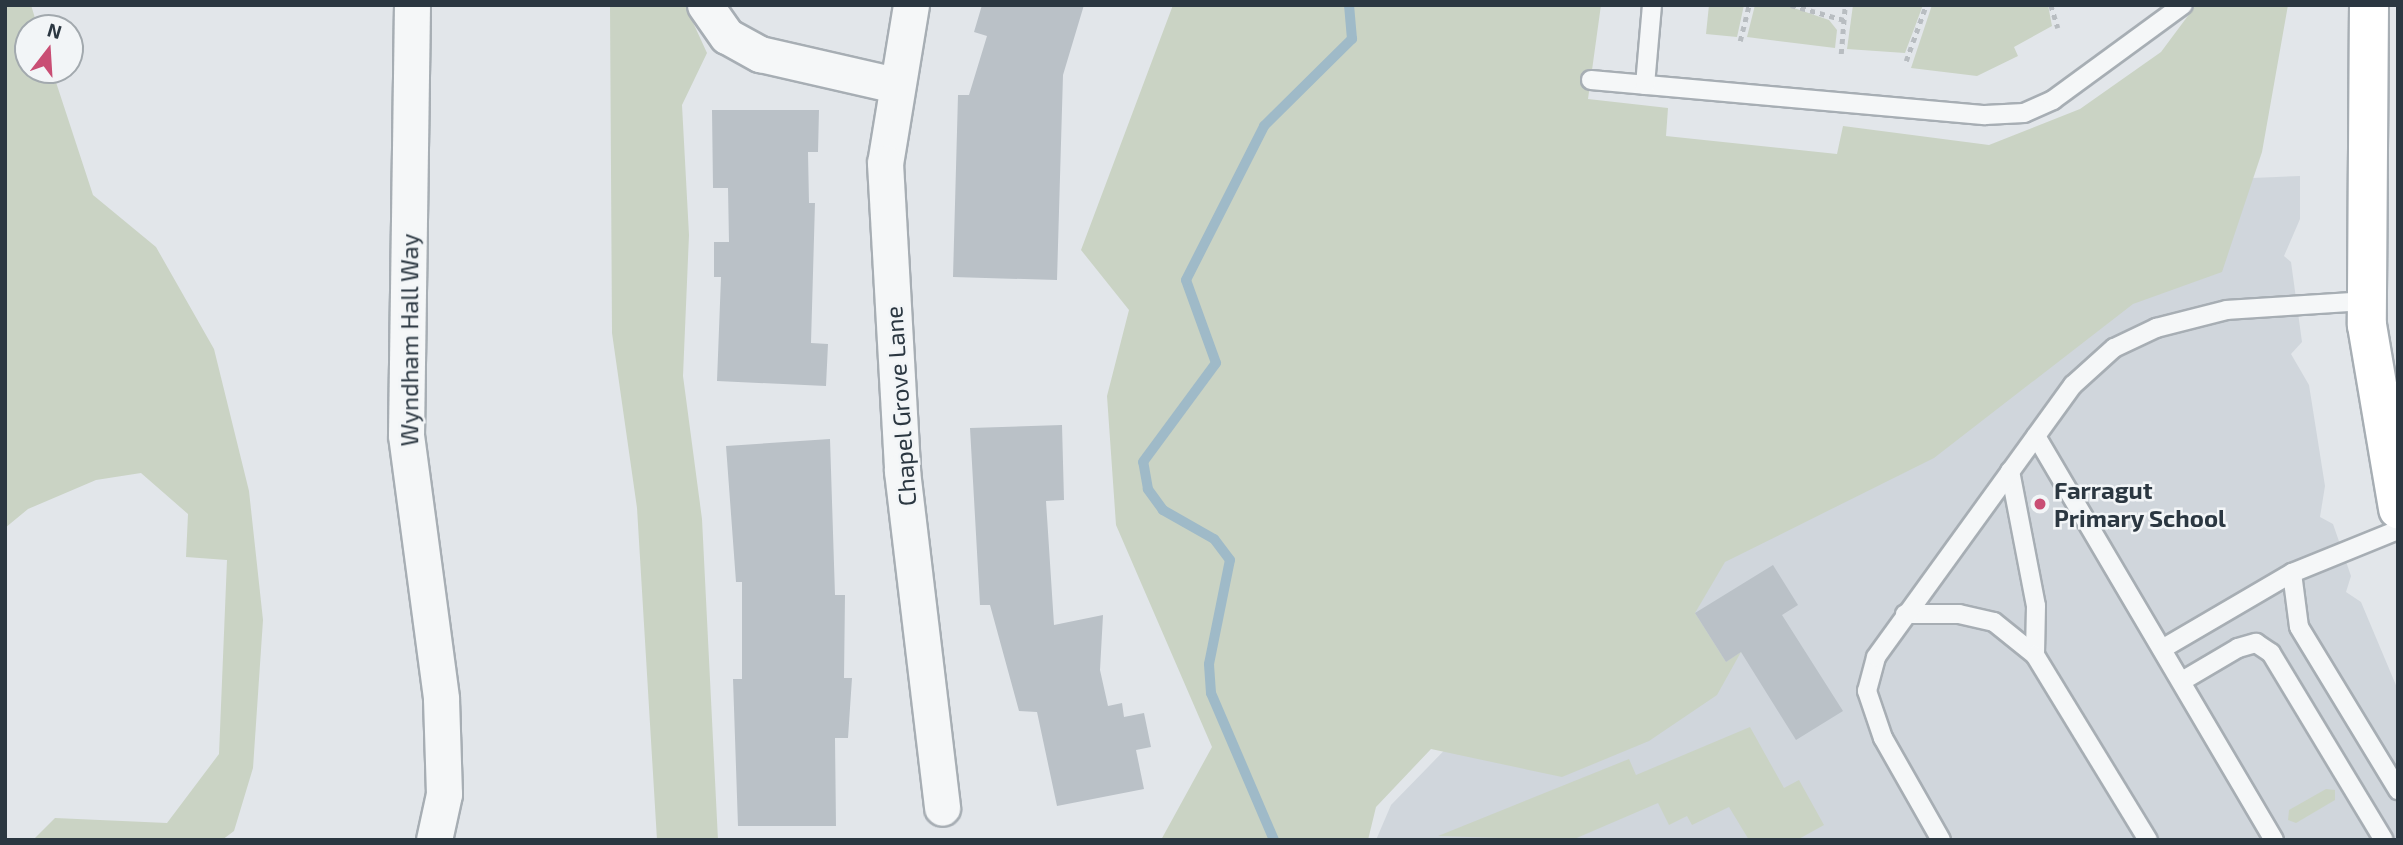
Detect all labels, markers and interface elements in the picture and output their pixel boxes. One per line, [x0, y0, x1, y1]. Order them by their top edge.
north arrow [14, 14, 84, 84]
text: N [45, 17, 65, 43]
street label: Wyndham Hall Way [395, 233, 423, 447]
street label: Chapel Grove Lane [879, 305, 921, 507]
place label: Farragut Primary School [2054, 476, 2226, 532]
marker: Farragut Primary School [2032, 496, 2048, 512]

